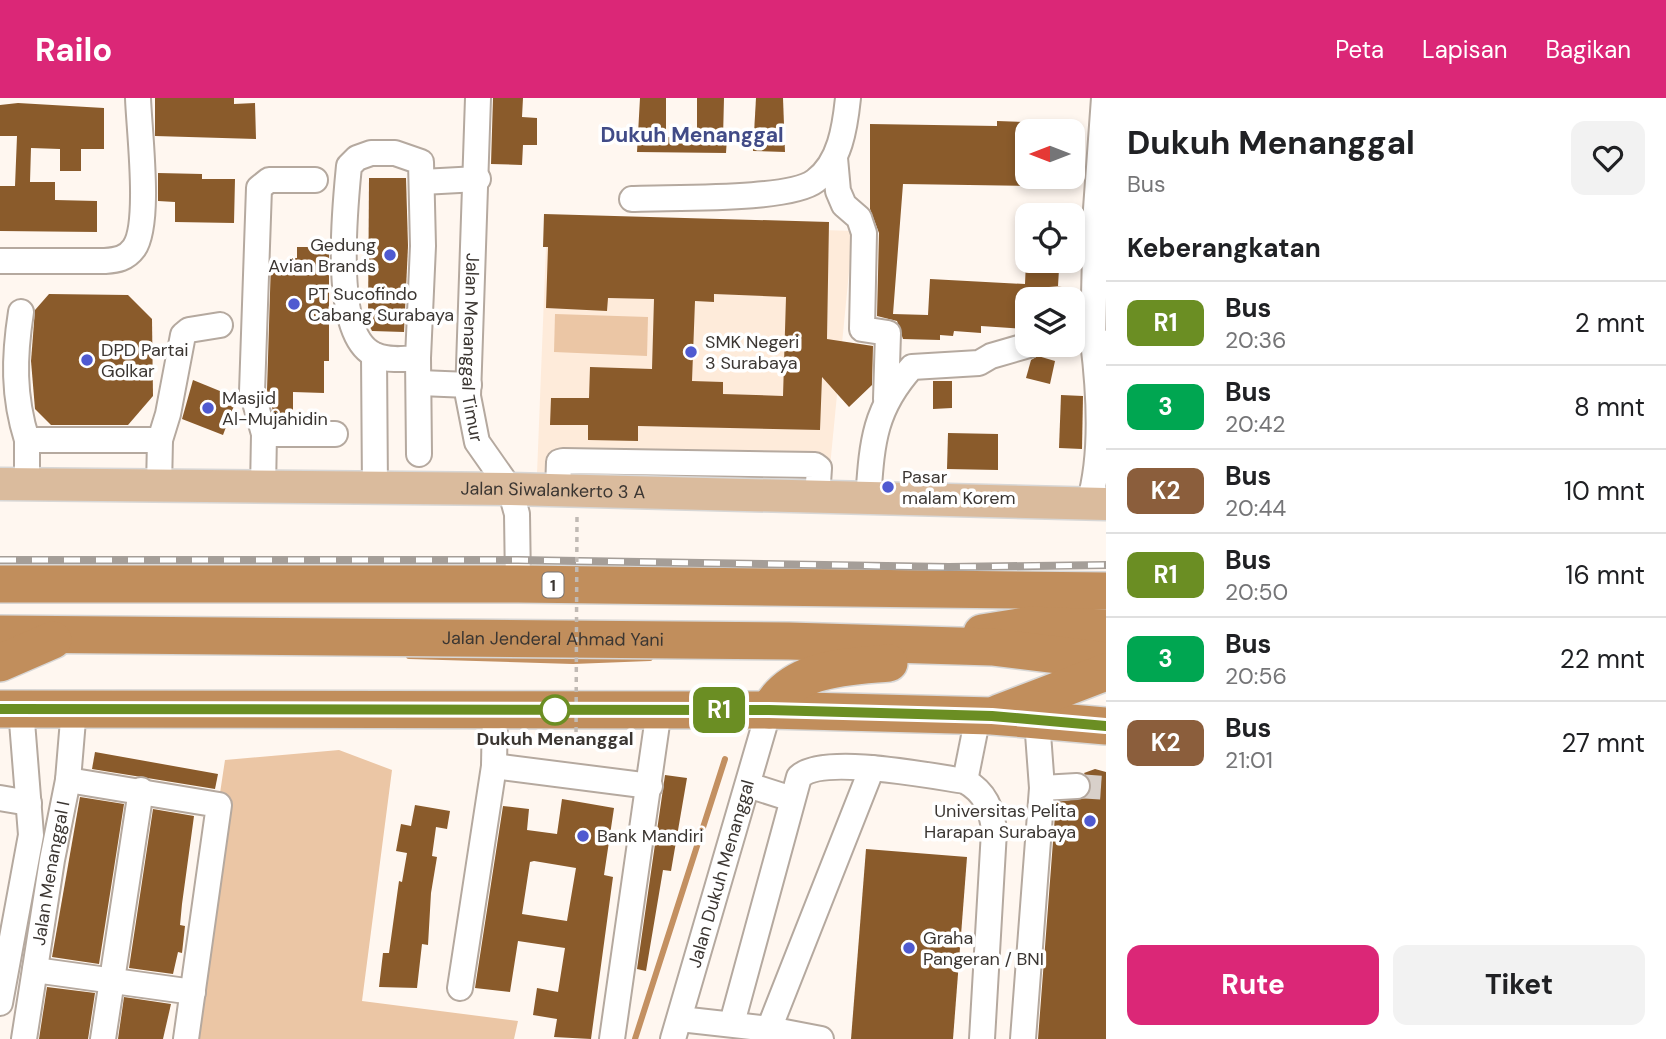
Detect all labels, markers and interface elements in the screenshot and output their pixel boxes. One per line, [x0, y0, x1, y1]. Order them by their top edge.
text: Railo [35, 28, 113, 71]
text: Peta [1335, 34, 1384, 65]
text: Lapisan [1422, 34, 1507, 65]
text: Bagikan [1545, 34, 1631, 65]
north arrow [1015, 119, 1085, 189]
map controls [1015, 119, 1085, 357]
district label: Dukuh Menanggal [600, 121, 784, 149]
text: Dukuh Menanggal [1127, 121, 1415, 164]
button: heart [1571, 121, 1645, 195]
text: Bus [1127, 169, 1166, 199]
button: locate [1015, 203, 1085, 273]
text: Keberangkatan [1127, 231, 1321, 265]
place label: Gedung Avian Brands [268, 233, 376, 278]
marker: Gedung Avian Brands [382, 247, 398, 263]
street label: Jalan Menanggal Timur [456, 253, 489, 445]
place label: PT Sucofindo Cabang Surabaya [308, 282, 454, 327]
button: layers [1015, 287, 1085, 357]
text: Bus [1225, 291, 1271, 325]
marker: PT Sucofindo Cabang Surabaya [286, 296, 302, 312]
text: 2 mnt [1575, 306, 1645, 340]
text: R1 [1154, 307, 1177, 338]
text: 20:36 [1225, 325, 1286, 355]
place label: SMK Negeri 3 Surabaya [705, 330, 799, 375]
place label: DPD Partai Golkar [101, 338, 189, 383]
marker: SMK Negeri 3 Surabaya [683, 344, 699, 360]
marker: DPD Partai Golkar [79, 352, 95, 368]
text: Bus [1225, 375, 1271, 409]
place label: Masjid Al-Mujahidin [222, 386, 328, 431]
text: 8 mnt [1574, 390, 1645, 424]
text: 3 [1158, 391, 1173, 422]
marker: Masjid Al-Mujahidin [200, 400, 216, 416]
text: 20:42 [1225, 409, 1286, 439]
text: Bus [1225, 459, 1271, 493]
place label: Pasar malam Korem [902, 465, 1016, 510]
text: 10 mnt [1564, 474, 1645, 508]
text: K2 [1151, 475, 1180, 506]
street label: Jalan Siwalankerto 3 A [460, 477, 646, 504]
marker: Pasar malam Korem [880, 479, 896, 495]
text: 20:44 [1225, 493, 1286, 523]
text: Bus [1225, 543, 1271, 577]
text: 16 mnt [1565, 558, 1645, 592]
text: R1 [1154, 559, 1177, 590]
road number: 1 [542, 572, 564, 598]
text: 20:50 [1225, 577, 1288, 607]
street label: Jalan Jenderal Ahmad Yani [442, 626, 664, 652]
text: Bus [1225, 627, 1271, 661]
text: 22 mnt [1560, 642, 1645, 676]
text: 3 [1158, 643, 1173, 674]
text: 20:56 [1225, 661, 1287, 691]
line badge: R1 [688, 687, 750, 733]
text: R1 [707, 694, 731, 725]
marker: Dukuh Menanggal [540, 695, 570, 725]
text: Bus [1225, 711, 1271, 745]
text: 27 mnt [1561, 726, 1645, 760]
place label: Dukuh Menanggal [476, 727, 634, 751]
text: K2 [1151, 727, 1180, 758]
text: 21:01 [1225, 745, 1273, 775]
street label: Jalan Dukuh Menanggal [682, 777, 760, 971]
street label: Jalan Menanggal I [27, 799, 76, 947]
place label: Universitas Pelita Harapan Surabaya [924, 799, 1076, 844]
marker: Universitas Pelita Harapan Surabaya [1082, 813, 1098, 829]
place label: Bank Mandiri [597, 824, 704, 848]
marker: Bank Mandiri [575, 828, 591, 844]
place label: Graha Pangeran / BNI [923, 926, 1044, 971]
marker: Graha Pangeran / BNI [901, 940, 917, 956]
button: Rute [1127, 945, 1379, 1025]
button: Tiket [1393, 945, 1645, 1025]

